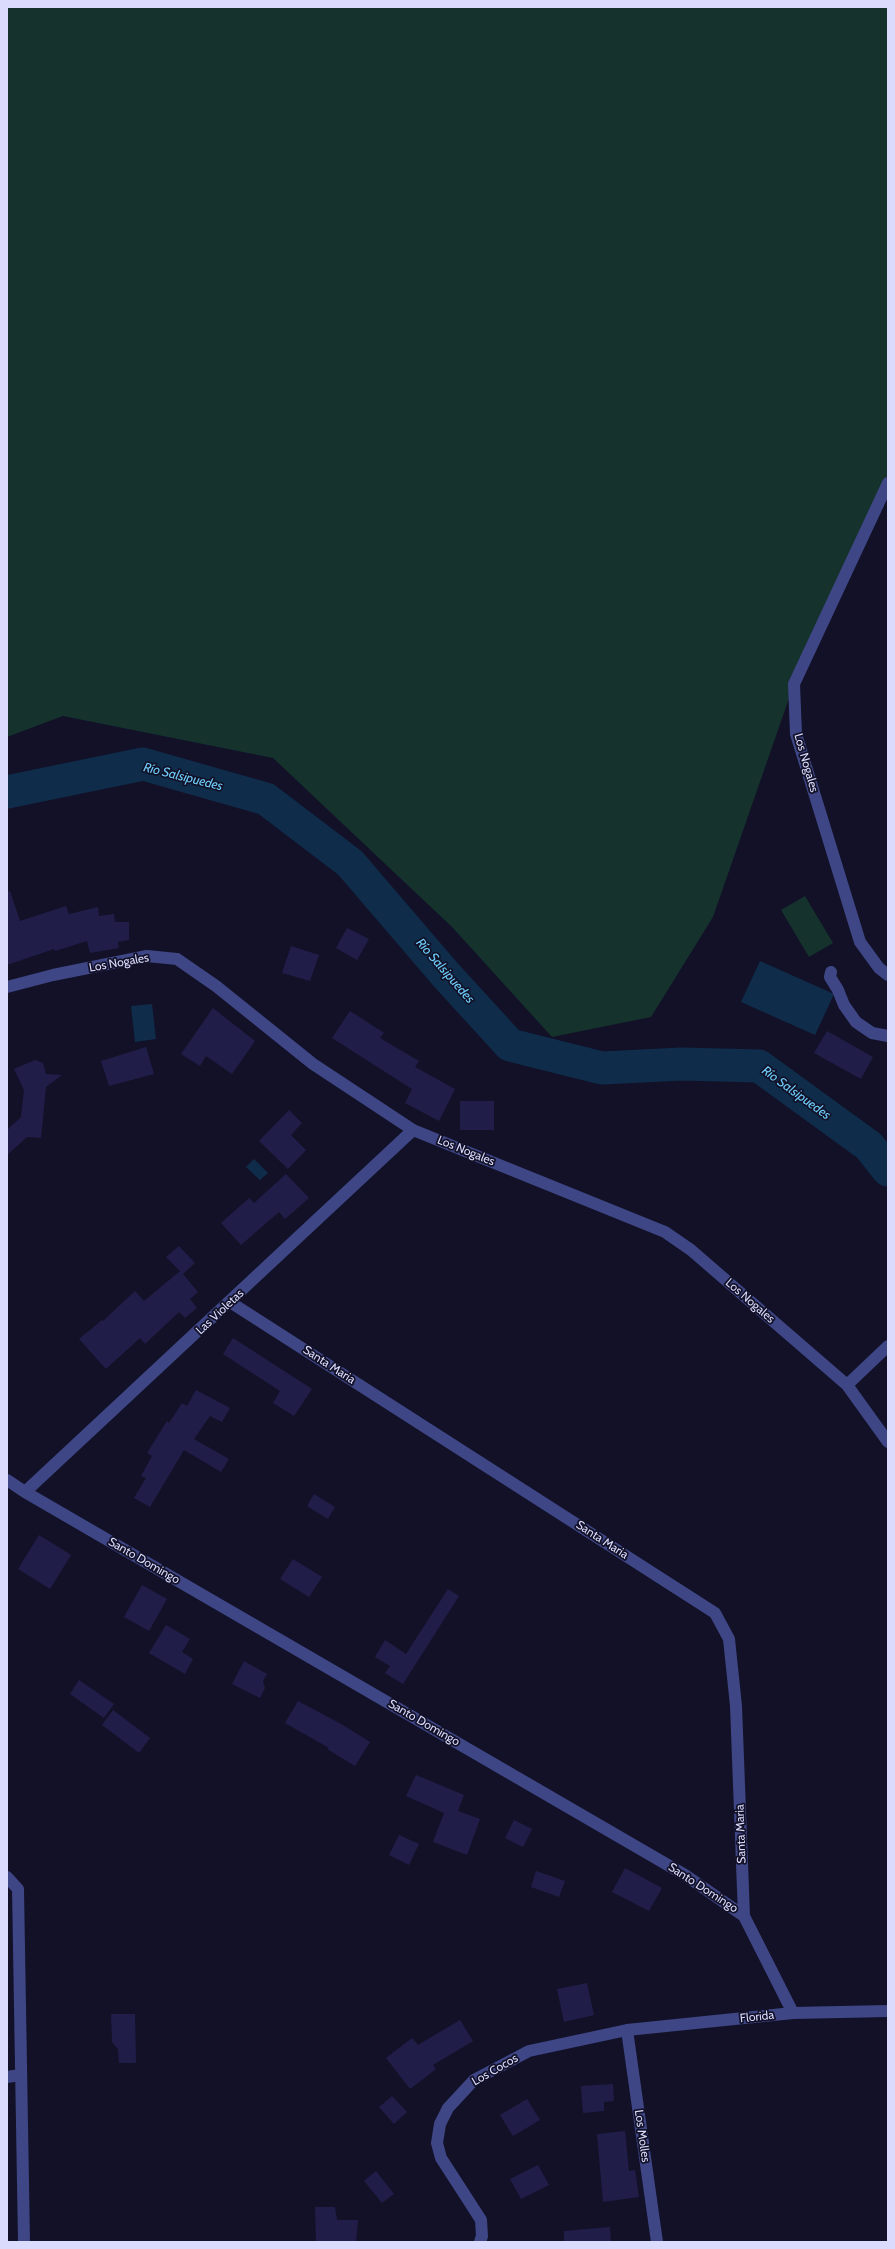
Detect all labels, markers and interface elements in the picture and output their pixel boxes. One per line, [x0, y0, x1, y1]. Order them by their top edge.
street label: Los Nogales [791, 732, 821, 794]
water label: Río Salsipuedes [142, 760, 224, 794]
water label: Río Salsipuedes [412, 935, 478, 1007]
street label: Los Nogales [88, 951, 150, 975]
water label: Río Salsipuedes [759, 1063, 833, 1123]
street label: Los Nogales [435, 1133, 497, 1169]
street label: Los Nogales [722, 1276, 778, 1326]
street label: Las Violetas [193, 1286, 247, 1338]
street label: Santa Maria [300, 1343, 358, 1387]
street label: Santa Maria [573, 1518, 631, 1562]
street label: Santo Domingo [106, 1535, 182, 1587]
street label: Santo Domingo [386, 1697, 462, 1749]
street label: Santa Maria [733, 1804, 749, 1864]
street label: Santo Domingo [665, 1860, 741, 1916]
street label: Florida [739, 2008, 775, 2026]
street label: Los Cocos [469, 2051, 521, 2089]
street label: Los Molles [631, 2109, 653, 2163]

